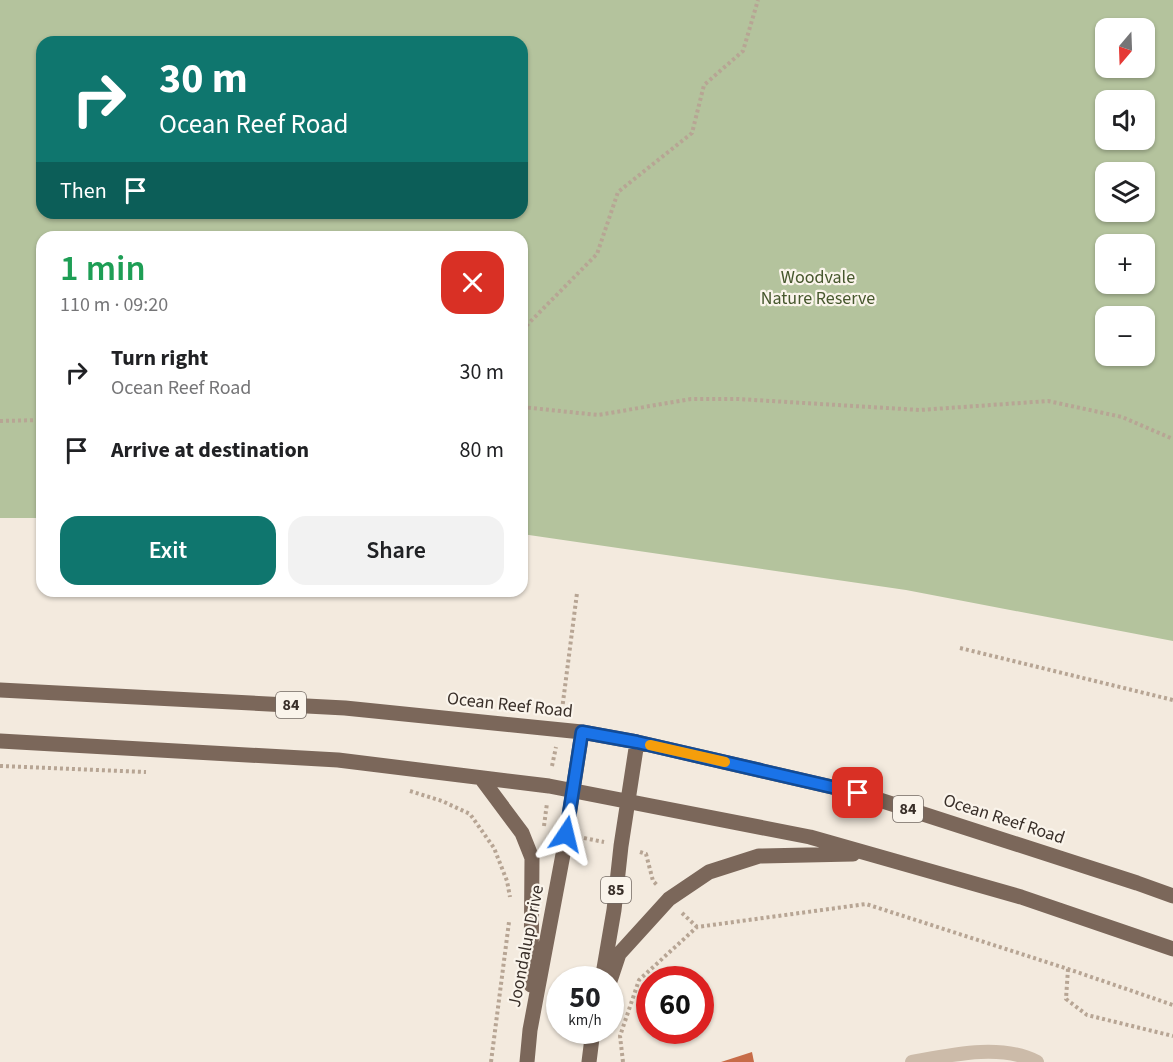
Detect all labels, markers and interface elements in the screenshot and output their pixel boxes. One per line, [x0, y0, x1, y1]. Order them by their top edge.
north arrow [1095, 18, 1155, 78]
map controls [1095, 18, 1155, 366]
text: 30 m [159, 49, 248, 109]
icon: right [60, 60, 138, 138]
button: sound [1095, 90, 1155, 150]
text: Ocean Reef Road [159, 105, 349, 144]
button: layers [1095, 162, 1155, 222]
icon: arrive [119, 174, 152, 207]
text: Then [60, 175, 107, 207]
button: + [1095, 234, 1155, 294]
text: 1 min [60, 243, 146, 294]
button: close [441, 251, 504, 314]
park label: Woodvale Nature Reserve [761, 265, 875, 311]
text: 110 m · 09:20 [60, 291, 168, 319]
button: − [1095, 306, 1155, 366]
text: Turn right [111, 342, 208, 374]
icon: right [60, 356, 93, 389]
text: 30 m [459, 356, 504, 388]
text: Ocean Reef Road [111, 374, 251, 402]
icon: arrive [60, 434, 93, 467]
text: Arrive at destination [111, 434, 309, 466]
text: 80 m [459, 434, 504, 466]
button: Exit [60, 516, 276, 585]
button: Share [288, 516, 504, 585]
street label: Ocean Reef Road [446, 686, 574, 724]
road number: 84 [276, 692, 306, 718]
pin [832, 767, 883, 818]
icon: arrive [841, 776, 874, 809]
street label: Ocean Reef Road [940, 788, 1068, 850]
road number: 84 [893, 796, 923, 822]
position arrow [534, 802, 598, 866]
road number: 85 [601, 877, 631, 903]
street label: Joondalup Drive [502, 883, 550, 1009]
speed limit sign: 60 [636, 966, 714, 1044]
text: 50 [569, 976, 601, 1019]
text: km/h [568, 1010, 602, 1031]

